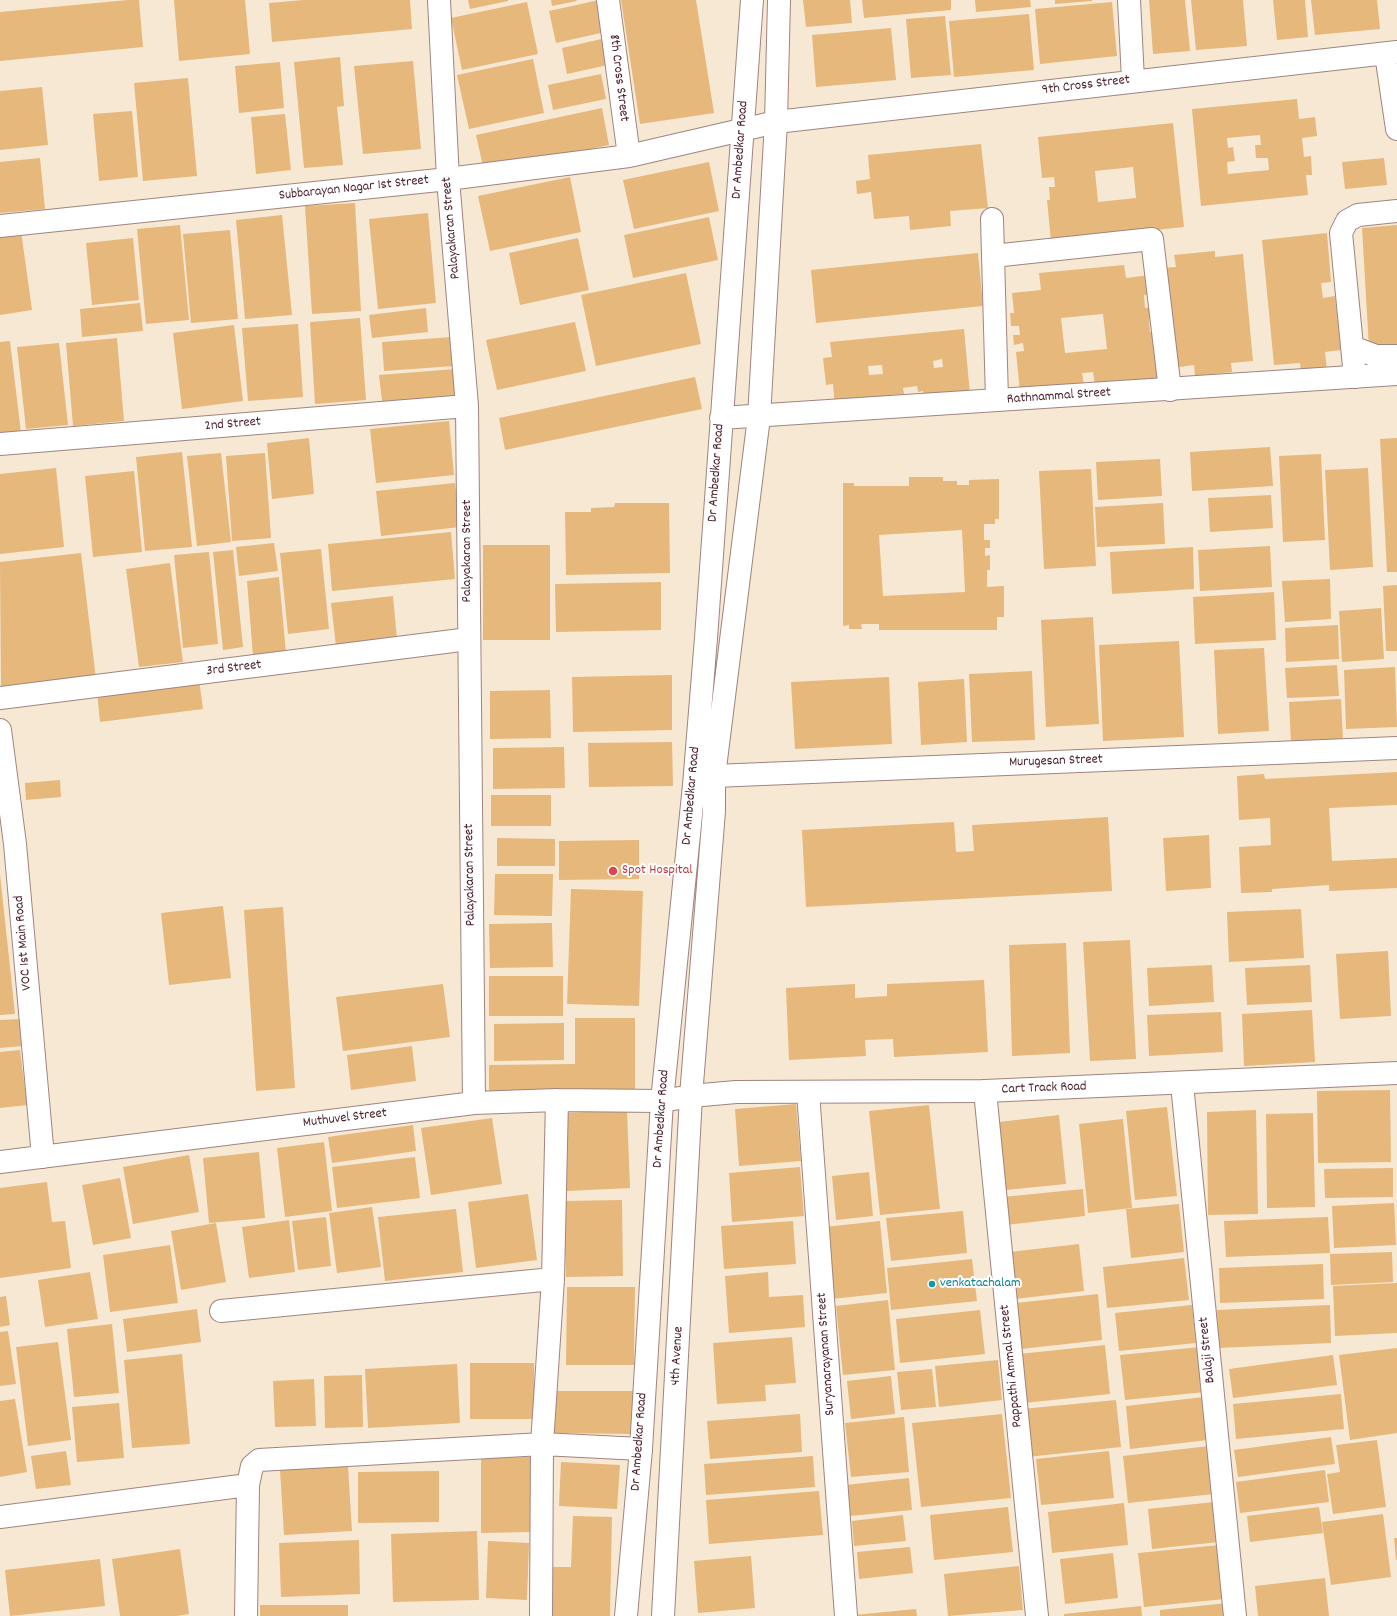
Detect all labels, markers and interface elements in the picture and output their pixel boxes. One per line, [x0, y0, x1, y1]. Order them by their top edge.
street label: 8th Cross Street [604, 33, 632, 123]
street label: 9th Cross Street [1041, 72, 1131, 100]
street label: Dr Ambedkar Road [729, 100, 753, 200]
street label: Subbarayan Nagar 1st Street [278, 173, 430, 205]
street label: Palayakaran Street [439, 176, 465, 280]
street label: Rathnammal Street [1006, 385, 1112, 409]
street label: 2nd Street [204, 414, 262, 436]
street label: Dr Ambedkar Road [705, 423, 729, 523]
street label: Palayakaran Street [460, 500, 476, 602]
street label: 3rd Street [206, 657, 262, 681]
street label: Dr Ambedkar Road [679, 746, 705, 846]
street label: Murugesan Street [1009, 752, 1103, 772]
street label: Palayakaran Street [462, 823, 480, 927]
place label: Spot Hospital [622, 863, 693, 879]
marker: Spot Hospital [607, 865, 619, 877]
street label: VOC 1st Main Road [11, 895, 37, 991]
street label: Dr Ambedkar Road [650, 1069, 674, 1169]
street label: Cart Track Road [1001, 1079, 1087, 1099]
street label: Muthuvel Street [302, 1106, 388, 1132]
place label: venkatachalam [940, 1276, 1021, 1292]
marker: venkatachalam [927, 1279, 937, 1289]
street label: Suryanarayanan Street [814, 1292, 840, 1416]
street label: Pappathi Ammal Street [997, 1304, 1027, 1428]
street label: Balaji Street [1196, 1316, 1220, 1384]
street label: 4th Avenue [668, 1326, 688, 1386]
street label: Dr Ambedkar Road [628, 1392, 652, 1492]

